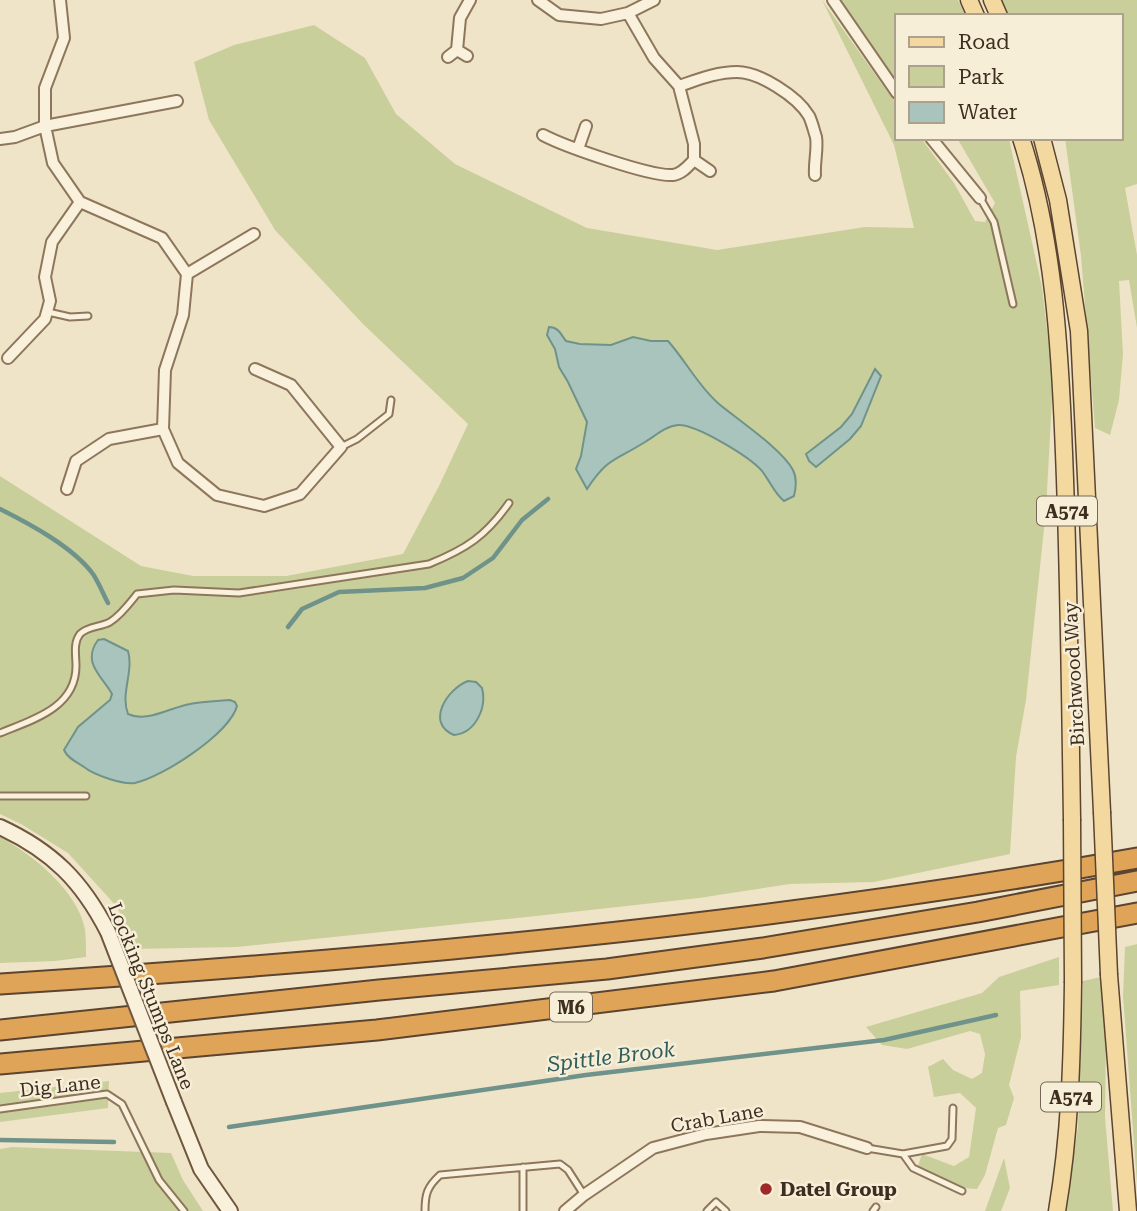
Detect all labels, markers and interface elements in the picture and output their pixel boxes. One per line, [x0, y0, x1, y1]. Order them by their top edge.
legend [895, 14, 1123, 140]
text: Road [958, 30, 1010, 54]
text: Park [958, 65, 1004, 89]
text: Water [958, 100, 1018, 124]
road number: A574 [1037, 496, 1097, 526]
street label: Birchwood Way [1059, 601, 1089, 747]
street label: Locking Stumps Lane [103, 899, 199, 1093]
road number: M6 [550, 992, 592, 1022]
water label: Spittle Brook [545, 1037, 677, 1077]
street label: Dig Lane [18, 1070, 102, 1102]
road number: A574 [1041, 1082, 1101, 1112]
street label: Crab Lane [669, 1099, 765, 1137]
place label: Datel Group [780, 1178, 897, 1201]
marker: Datel Group [758, 1181, 774, 1197]

